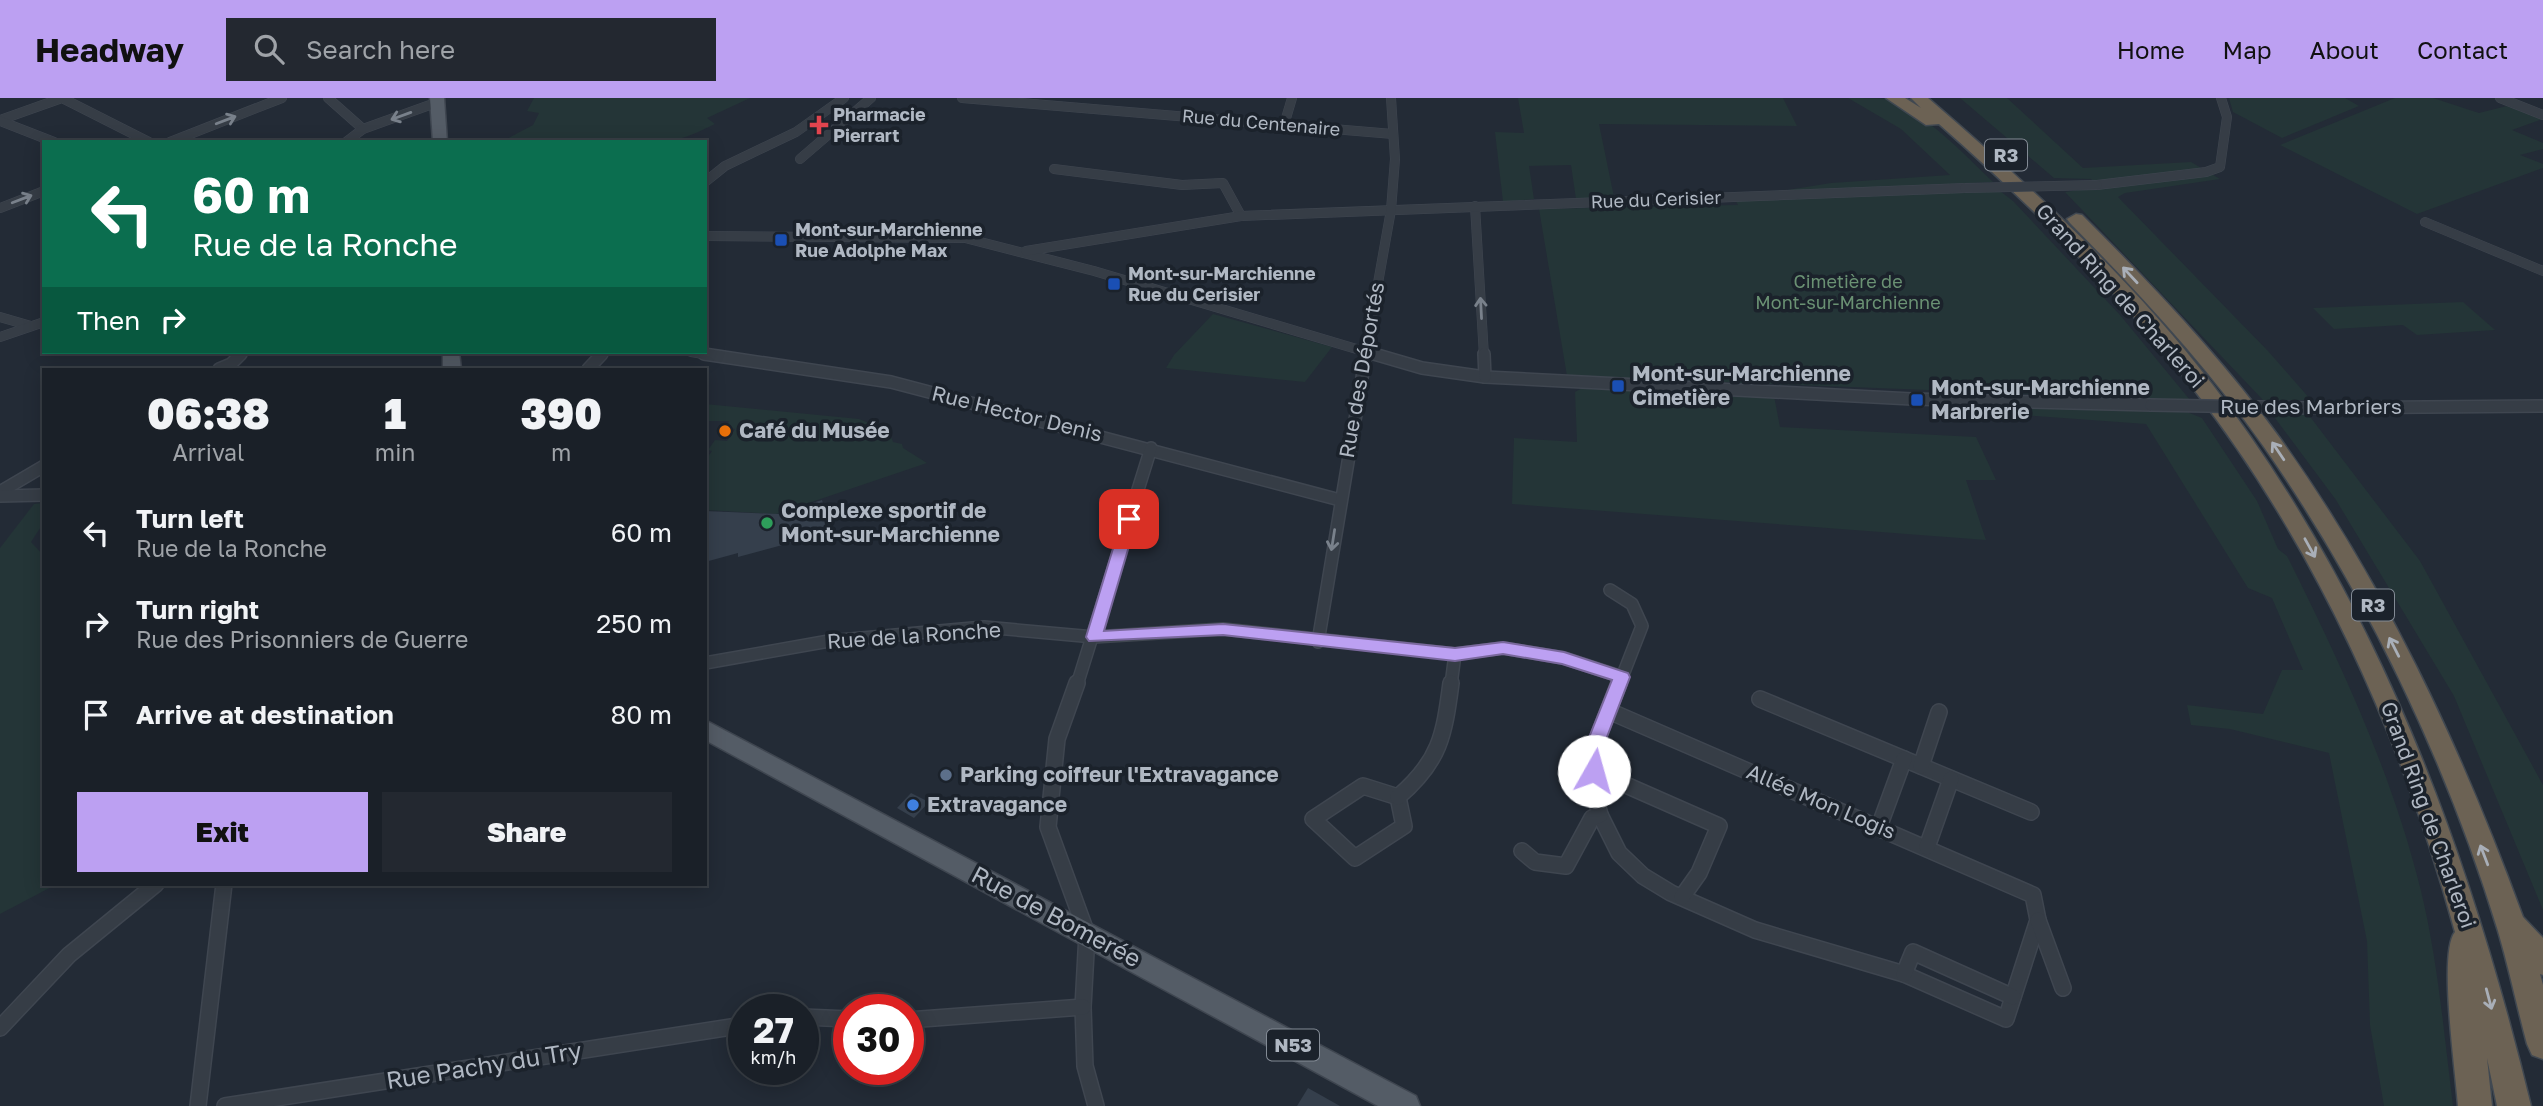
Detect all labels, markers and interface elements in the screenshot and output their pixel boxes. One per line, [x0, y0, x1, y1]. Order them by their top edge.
search box [226, 18, 716, 81]
text: Headway [35, 30, 184, 69]
icon: search [250, 30, 288, 68]
text: Search here [306, 34, 455, 65]
text: Home [2117, 35, 2185, 64]
text: Map [2223, 35, 2272, 64]
text: About [2310, 35, 2379, 64]
text: Contact [2417, 35, 2508, 64]
place label: Pharmacie Pierrart [833, 103, 926, 146]
street label: Rue du Centenaire [1181, 104, 1341, 140]
one-way arrow [390, 111, 412, 123]
one-way arrow [215, 112, 236, 125]
marker: Pharmacie Pierrart [811, 117, 827, 133]
road number: R3 [1985, 139, 2027, 170]
text: 60 m [192, 165, 310, 224]
icon: left [77, 168, 168, 259]
street label: Rue du Cerisier [1590, 186, 1722, 212]
one-way arrow [10, 192, 32, 205]
street label: Grand Ring de Charleroi [2031, 198, 2210, 393]
place label: Mont-sur-Marchienne Rue Adolphe Max [795, 218, 983, 261]
text: Rue de la Ronche [192, 225, 458, 263]
marker: Mont-sur-Marchienne Rue Adolphe Max [773, 232, 789, 248]
place label: Mont-sur-Marchienne Rue du Cerisier [1128, 262, 1316, 305]
one-way arrow [2122, 267, 2139, 284]
park label: Cimetière de Mont-sur-Marchienne [1755, 270, 1941, 313]
marker: Mont-sur-Marchienne Rue du Cerisier [1106, 276, 1122, 292]
street label: Rue des Déportés [1333, 280, 1389, 460]
one-way arrow [1474, 298, 1487, 320]
icon: right [154, 301, 192, 339]
text: Then [77, 305, 140, 336]
place label: Mont-sur-Marchienne Cimetière [1632, 360, 1851, 410]
place label: Mont-sur-Marchienne Marbrerie [1931, 374, 2150, 424]
marker: Mont-sur-Marchienne Cimetière [1610, 378, 1626, 394]
street label: Rue Hector Denis [929, 379, 1105, 447]
text: 06:38 [147, 388, 270, 438]
text: 1 [384, 388, 406, 438]
text: 390 [520, 388, 602, 438]
marker: Mont-sur-Marchienne Marbrerie [1909, 392, 1925, 408]
street label: Rue des Marbriers [2220, 393, 2402, 419]
place label: Café du Musée [739, 417, 890, 443]
marker: Café du Musée [717, 423, 733, 439]
text: Arrival [172, 438, 244, 466]
text: min [375, 438, 416, 466]
text: m [551, 438, 571, 466]
one-way arrow [2270, 442, 2284, 462]
pin [1099, 489, 1159, 549]
place label: Complexe sportif de Mont-sur-Marchienne [781, 497, 1000, 547]
icon: arrive [1110, 500, 1148, 538]
text: Turn left [136, 503, 244, 534]
icon: left [77, 514, 115, 552]
marker: Complexe sportif de Mont-sur-Marchienne [759, 515, 775, 531]
text: 60 m [611, 517, 672, 548]
one-way arrow [1326, 528, 1339, 551]
text: Rue de la Ronche [136, 534, 327, 562]
one-way arrow [2304, 537, 2317, 558]
road number: R3 [2352, 590, 2394, 620]
text: Turn right [136, 594, 259, 625]
icon: right [77, 605, 115, 643]
text: 250 m [596, 608, 672, 639]
street label: Rue de la Ronche [826, 616, 1002, 654]
text: Rue des Prisonniers de Guerre [136, 625, 468, 653]
one-way arrow [2387, 637, 2401, 657]
icon: arrive [77, 696, 115, 734]
street label: Grand Ring de Charleroi [2376, 698, 2482, 932]
text: Arrive at destination [136, 699, 394, 730]
text: 80 m [611, 699, 672, 730]
position arrow [1557, 734, 1631, 808]
street label: Allée Mon Logis [1743, 758, 1900, 844]
place label: Parking coiffeur l'Extravagance [960, 761, 1279, 787]
marker: Parking coiffeur l'Extravagance [938, 767, 954, 783]
place label: Extravagance [927, 791, 1067, 817]
button: Exit [77, 792, 368, 872]
button: Share [382, 792, 672, 872]
marker: Extravagance [905, 797, 921, 813]
one-way arrow [2477, 845, 2490, 867]
street label: Rue de Bomerée [967, 859, 1146, 973]
one-way arrow [2483, 987, 2496, 1010]
speed limit sign: 30 [833, 994, 924, 1085]
text: 27 [753, 1009, 794, 1051]
road number: N53 [1267, 1029, 1319, 1060]
street label: Rue Pachy du Try [384, 1035, 584, 1094]
text: km/h [751, 1046, 796, 1068]

